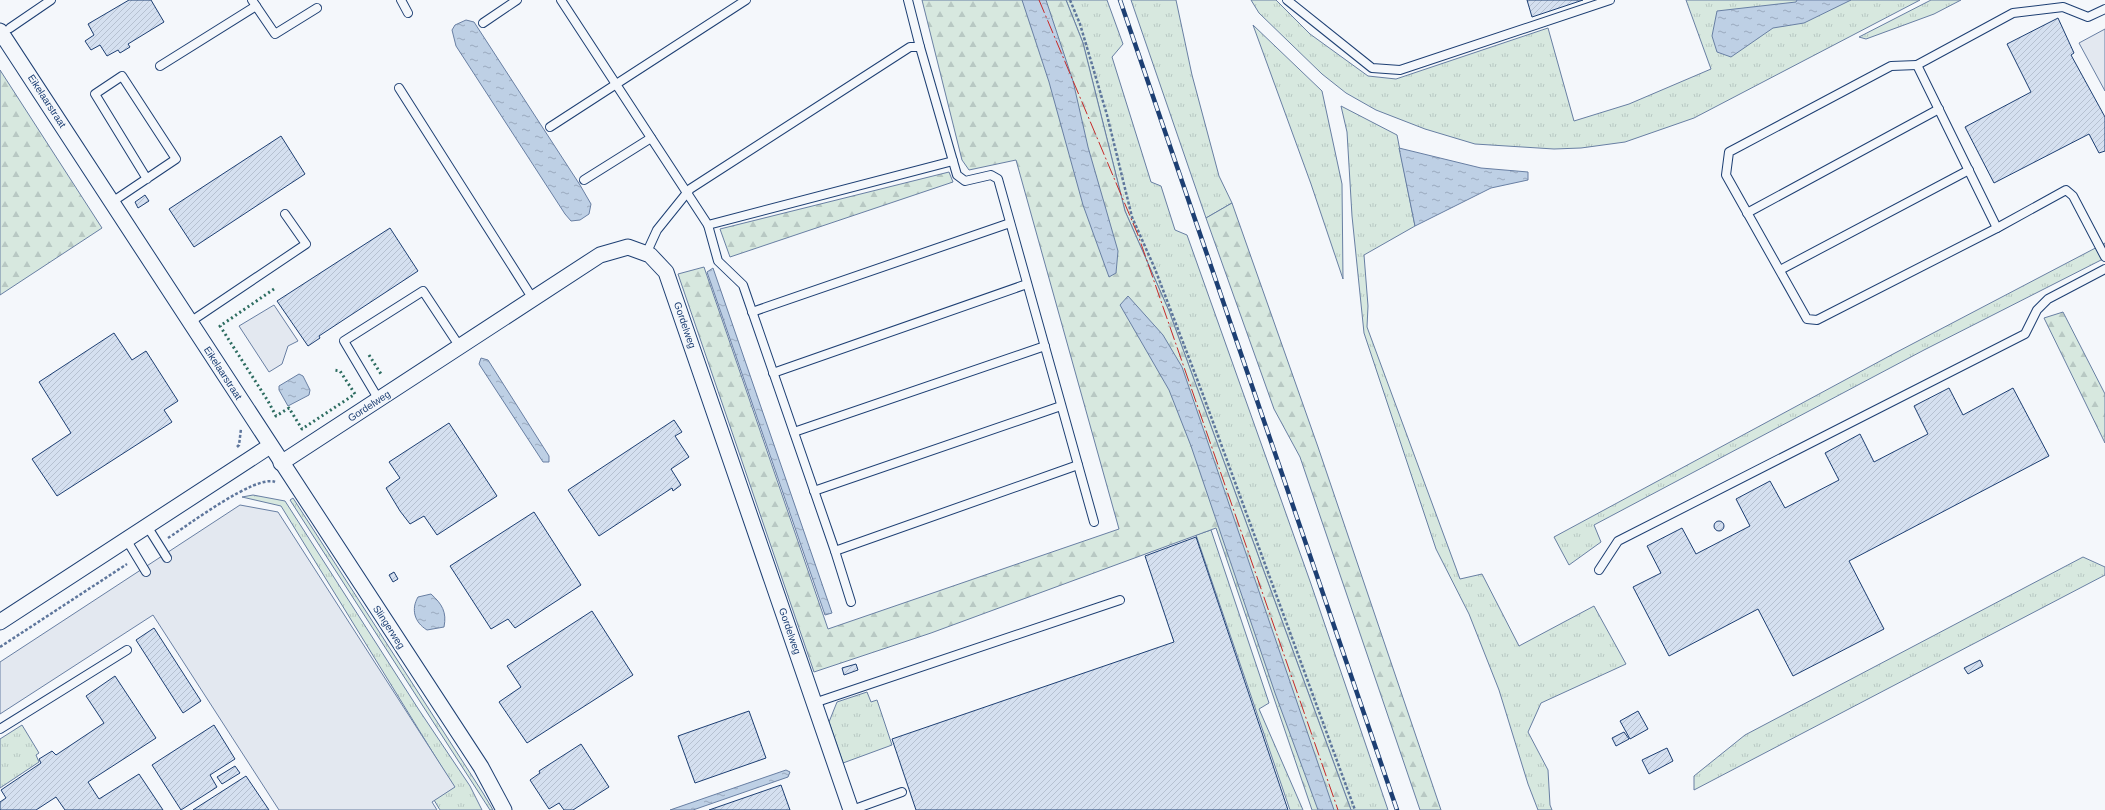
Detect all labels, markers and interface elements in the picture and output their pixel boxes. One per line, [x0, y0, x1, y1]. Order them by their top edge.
street label: Eikelaarstraat [26, 72, 68, 130]
street label: Gordelweg [672, 300, 698, 350]
street label: Eikelaarstraat [202, 344, 244, 402]
street label: Gordelweg [346, 388, 392, 424]
street label: Slingerweg [371, 603, 407, 651]
street label: Gordelweg [777, 606, 803, 656]

